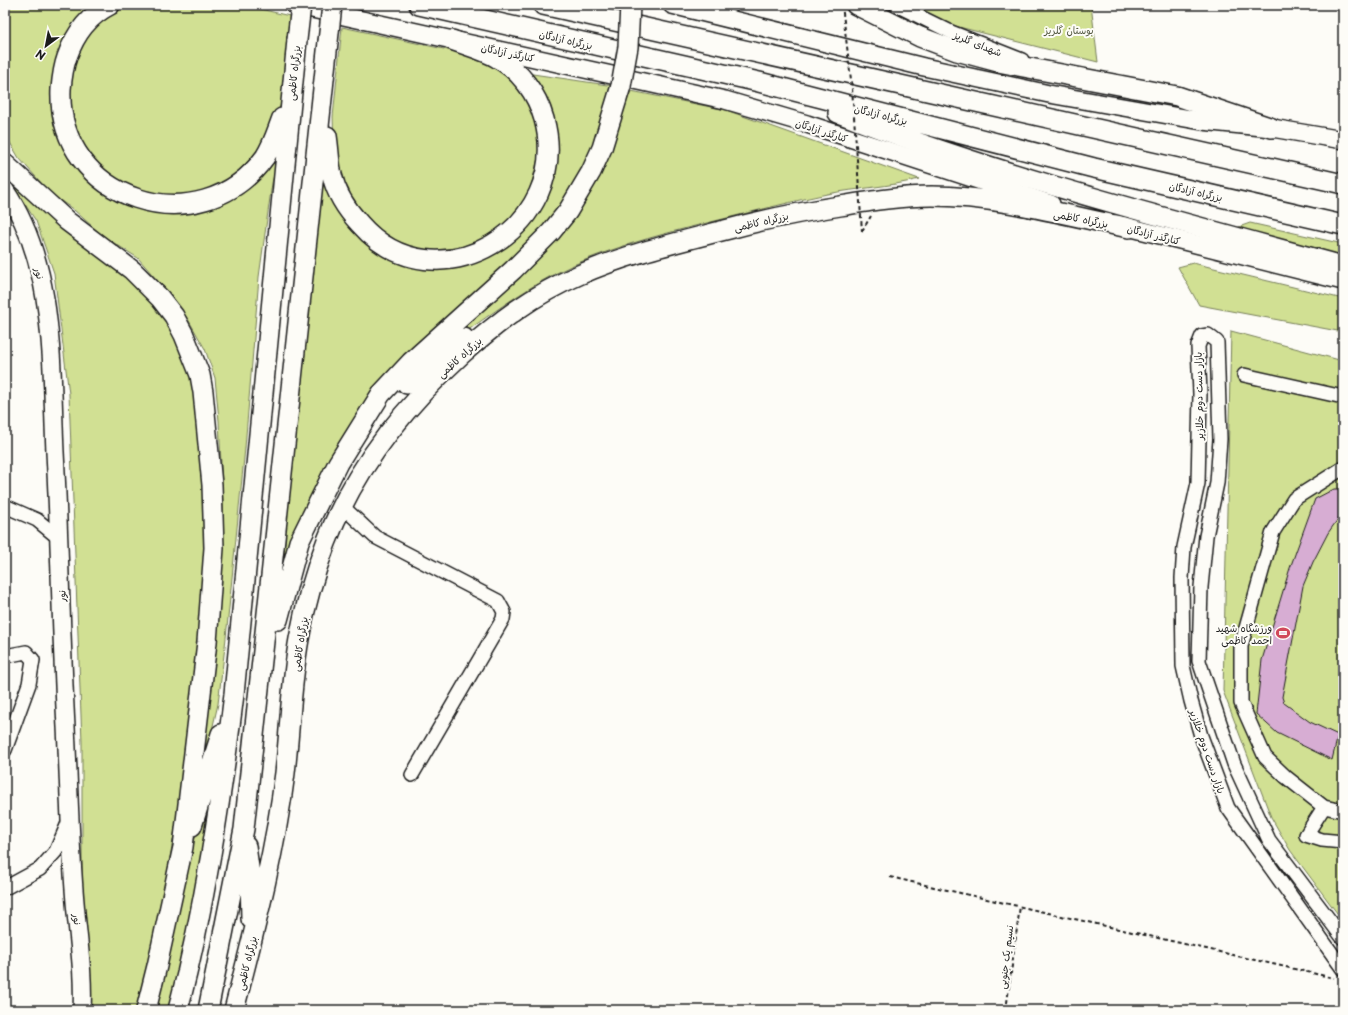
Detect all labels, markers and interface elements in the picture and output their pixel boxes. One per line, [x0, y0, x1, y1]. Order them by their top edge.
park label: بوستان گلریز [1043, 22, 1094, 37]
north arrow [26, 26, 66, 66]
street label: بزرگراه آزادگان [538, 26, 594, 52]
street label: شهدای گلریز [951, 26, 1005, 60]
street label: کنارگذر آزادگان [480, 39, 536, 65]
text: N [32, 45, 49, 64]
street label: بزرگراه کاظمی [283, 45, 304, 101]
street label: بزرگراه آزادگان [853, 100, 909, 128]
street label: کنارگذر آزادگان [794, 114, 850, 146]
street label: بزرگراه آزادگان [1168, 178, 1224, 204]
street label: بزرگراه کاظمی [1052, 205, 1110, 232]
street label: بزرگراه کاظمی [732, 207, 790, 236]
street label: کنارگذر آزادگان [1126, 220, 1182, 248]
street label: نور [31, 264, 49, 281]
street label: بزرگراه کاظمی [433, 333, 485, 382]
street label: بازار دست دوم خلازیر [1190, 352, 1208, 441]
street label: نور [53, 590, 69, 603]
street label: بزرگراه کاظمی [287, 615, 312, 673]
place label: ورزشگاه شهید احمد کاظمی [1216, 620, 1272, 648]
sports icon: ورزشگاه شهید احمد کاظمی [1275, 625, 1291, 641]
street label: بازار دست دوم خلازیر [1184, 706, 1229, 796]
street label: نور [70, 911, 86, 926]
street label: نسیم یک جنوبی [994, 924, 1017, 990]
street label: بزرگراه کاظمی [232, 934, 261, 992]

